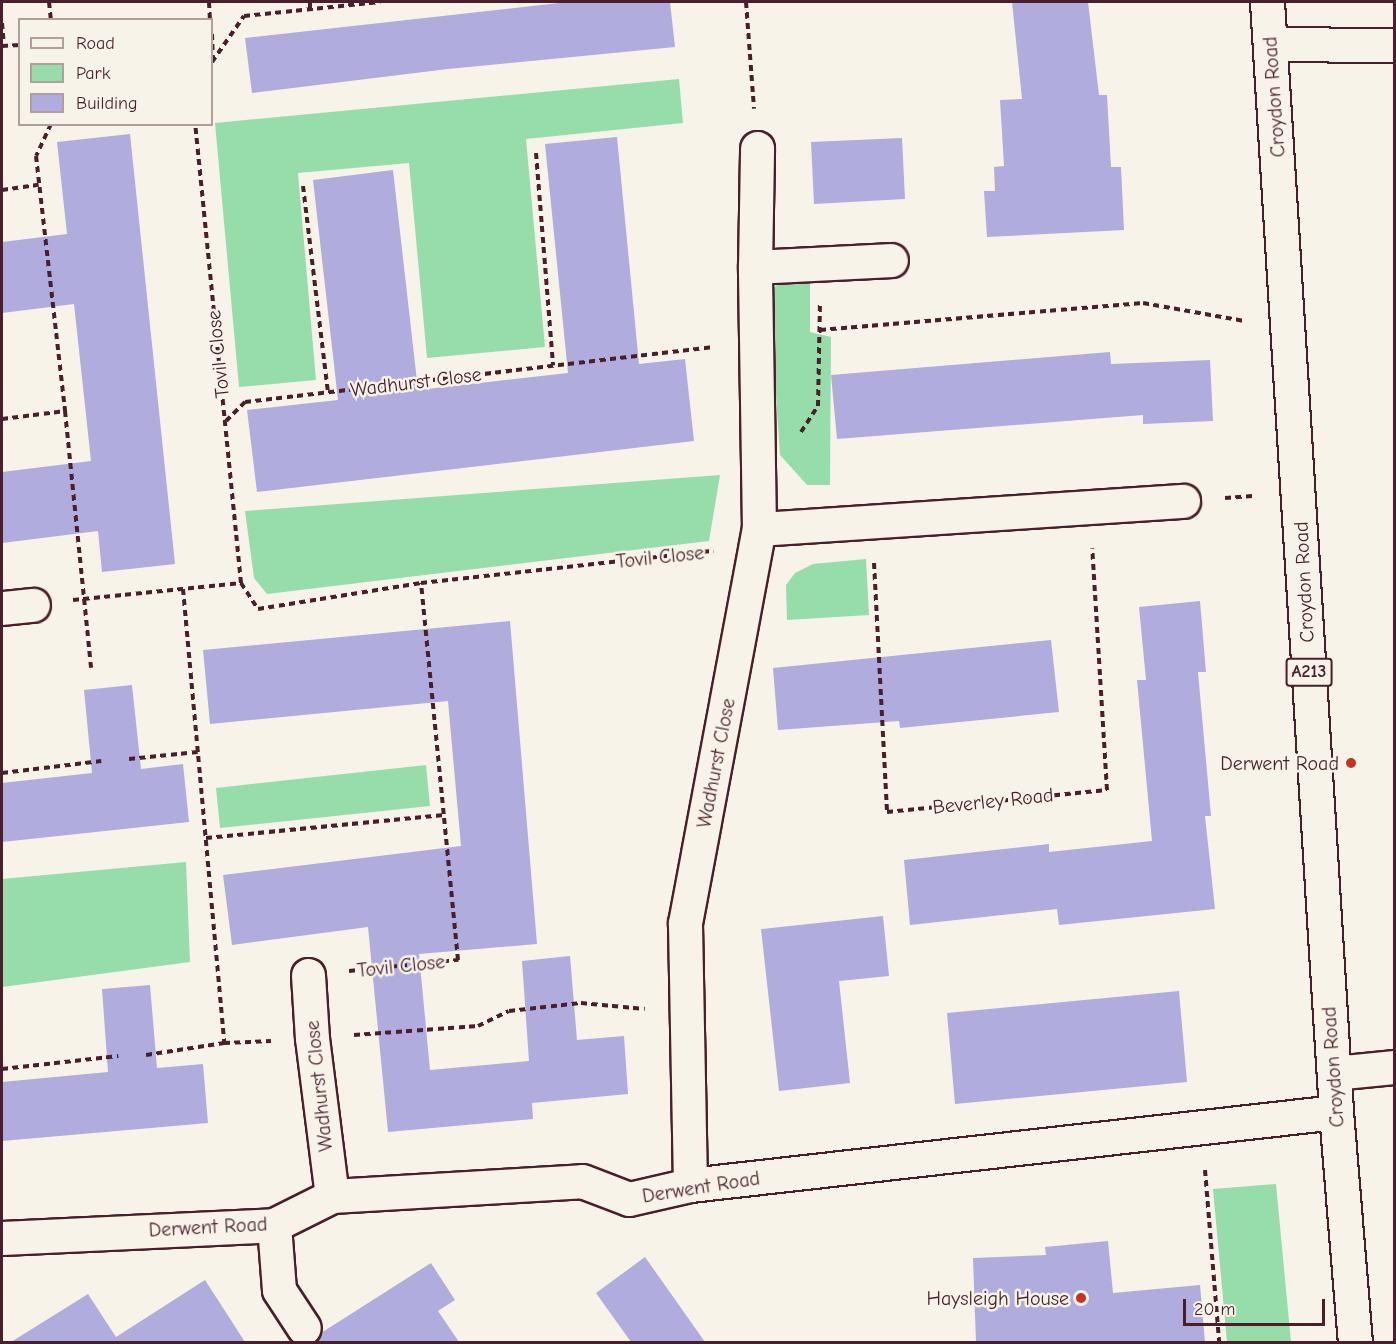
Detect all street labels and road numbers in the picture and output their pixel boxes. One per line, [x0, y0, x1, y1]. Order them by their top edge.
street label: Croydon Road [1258, 36, 1290, 158]
street label: Tovil Close [201, 309, 235, 399]
street label: Wadhurst Close [349, 362, 483, 402]
street label: Croydon Road [1289, 521, 1319, 643]
street label: Tovil Close [615, 540, 705, 574]
road number: A213 [1285, 657, 1333, 687]
street label: Wadhurst Close [692, 696, 740, 830]
street label: Beverley Road [931, 783, 1055, 819]
street label: Tovil Close [356, 949, 446, 983]
street label: Croydon Road [1317, 1006, 1349, 1128]
street label: Wadhurst Close [300, 1019, 338, 1153]
street label: Derwent Road [640, 1166, 762, 1208]
street label: Derwent Road [148, 1212, 268, 1242]

